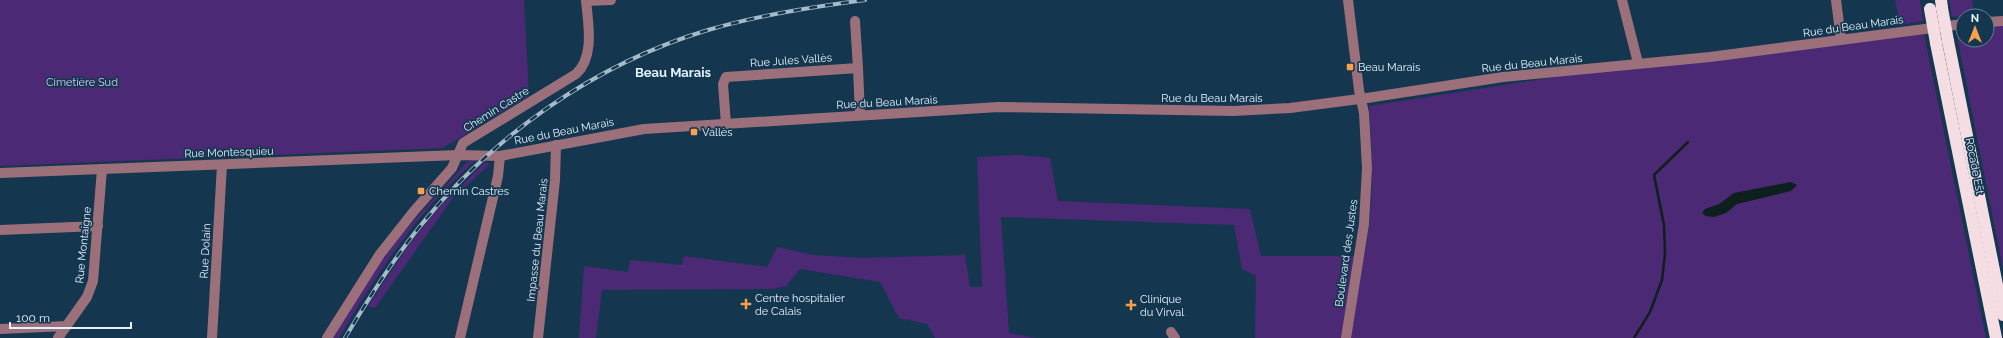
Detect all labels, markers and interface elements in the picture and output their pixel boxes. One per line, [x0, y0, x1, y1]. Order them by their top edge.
north arrow [1955, 8, 1995, 48]
text: N [1971, 12, 1979, 25]
street label: Rue du Beau Marais [1802, 13, 1904, 40]
street label: Rue Jules Vallès [750, 51, 832, 70]
street label: Rue du Beau Marais [1481, 52, 1583, 75]
place label: Beau Marais [1358, 61, 1420, 74]
marker: Beau Marais [1345, 62, 1355, 72]
district label: Beau Marais [635, 65, 712, 80]
park label: Cimetière Sud [46, 76, 118, 89]
street label: Chemin Castre [461, 84, 532, 135]
street label: Rue du Beau Marais [1161, 92, 1263, 105]
street label: Rue du Beau Marais [836, 93, 938, 112]
street label: Rue du Beau Marais [513, 115, 615, 148]
place label: Vallès [702, 126, 733, 139]
marker: Vallès [689, 127, 699, 137]
street label: Rocade Est [1963, 137, 1986, 196]
street label: Rue Montesquieu [184, 144, 274, 161]
street label: Impasse du Beau Marais [525, 178, 550, 302]
place label: Chemin Castres [429, 185, 509, 198]
marker: Chemin Castres [416, 186, 426, 196]
street label: Boulevard des Justes [1333, 199, 1360, 308]
street label: Rue Montaigne [73, 206, 94, 284]
street label: Rue Dolain [198, 223, 213, 279]
place label: Centre hospitalier de Calais [755, 292, 845, 318]
place label: Clinique du Virval [1140, 293, 1184, 319]
marker: Centre hospitalier de Calais [740, 298, 752, 310]
marker: Clinique du Virval [1125, 299, 1137, 311]
scale bar [10, 304, 131, 330]
text: 100 m [16, 311, 50, 325]

